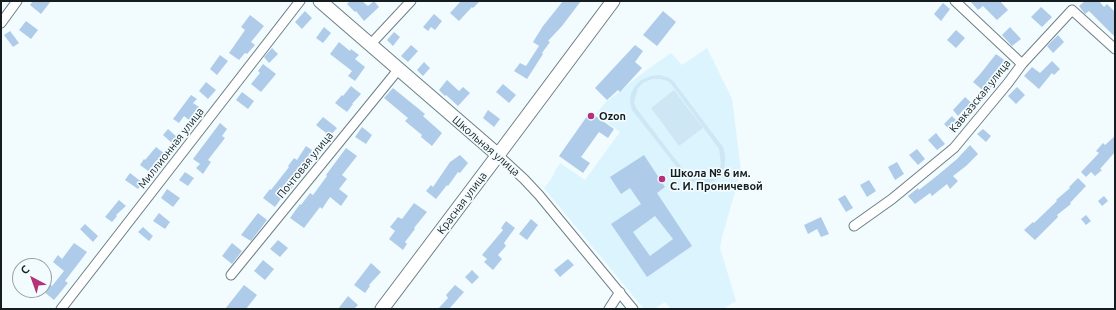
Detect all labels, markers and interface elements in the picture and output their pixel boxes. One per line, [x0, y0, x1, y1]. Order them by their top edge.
street label: Кавказская улица [947, 57, 1013, 135]
street label: Миллионная улица [135, 105, 207, 191]
place label: Ozon [599, 109, 626, 123]
marker: Ozon [586, 111, 596, 121]
street label: Школьная улица [449, 113, 523, 179]
street label: Почтовая улица [274, 129, 336, 201]
place label: Школа № 6 им. С. И. Проничевой [670, 166, 763, 192]
street label: Красная улица [434, 169, 490, 237]
marker: Школа № 6 им. С. И. Проничевой [657, 174, 667, 184]
north arrow [12, 258, 52, 298]
text: С [18, 263, 31, 277]

